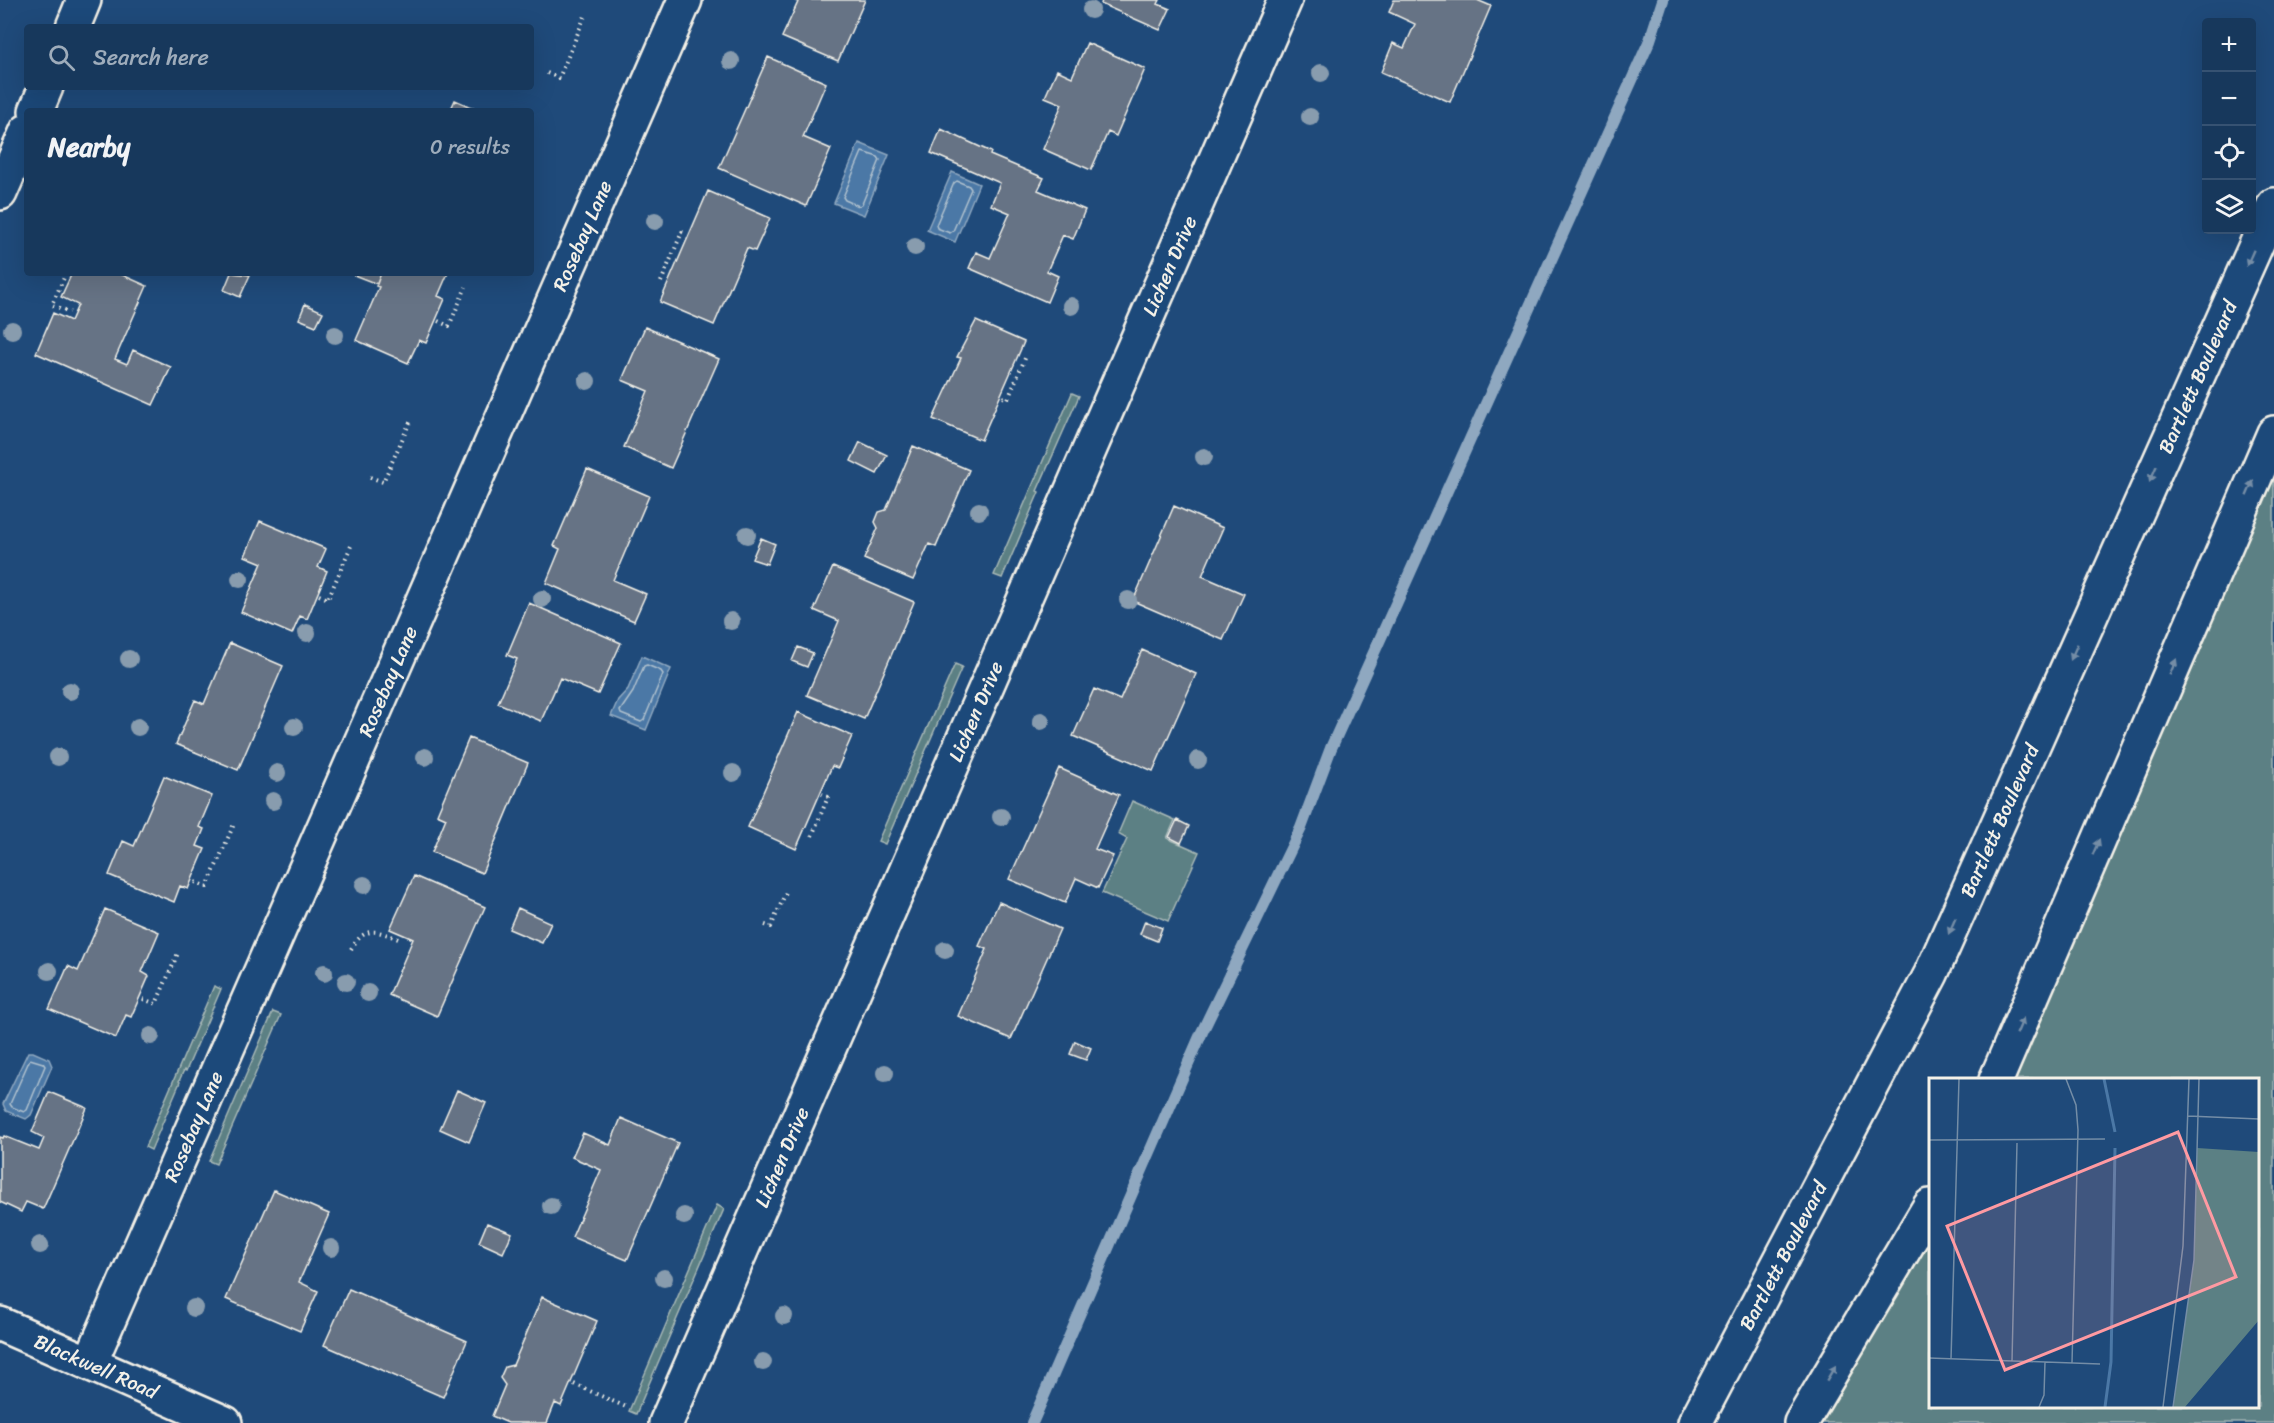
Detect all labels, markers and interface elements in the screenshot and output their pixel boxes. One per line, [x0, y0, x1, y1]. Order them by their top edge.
map controls [2202, 18, 2256, 234]
button: + [2202, 18, 2256, 72]
search box [24, 24, 534, 90]
text: Search here [93, 38, 209, 77]
icon: search [45, 41, 78, 74]
button: − [2202, 72, 2256, 126]
text: Nearby [48, 124, 130, 170]
button: locate [2202, 126, 2256, 180]
text: 0 results [430, 130, 510, 165]
street label: Rosebay Lane [542, 174, 622, 297]
button: layers [2202, 180, 2256, 234]
street label: Lichen Drive [1132, 210, 1207, 322]
one-way arrow [2245, 249, 2254, 267]
street label: Bartlett Boulevard [2148, 293, 2247, 459]
one-way arrow [2149, 466, 2158, 483]
one-way arrow [2246, 480, 2255, 497]
street label: Rosebay Lane [348, 620, 427, 742]
one-way arrow [2069, 644, 2079, 662]
street label: Lichen Drive [938, 655, 1013, 767]
one-way arrow [2169, 659, 2178, 676]
street label: Bartlett Boulevard [1950, 737, 2049, 903]
one-way arrow [2092, 838, 2101, 855]
one-way arrow [1947, 918, 1956, 935]
one-way arrow [2015, 1017, 2024, 1034]
street label: Rosebay Lane [154, 1065, 233, 1188]
inset map [1929, 1078, 2259, 1408]
street label: Lichen Drive [744, 1101, 819, 1213]
street label: Bartlett Boulevard [1729, 1173, 1837, 1337]
street label: Blackwell Road [28, 1324, 165, 1410]
one-way arrow [1826, 1364, 1836, 1381]

